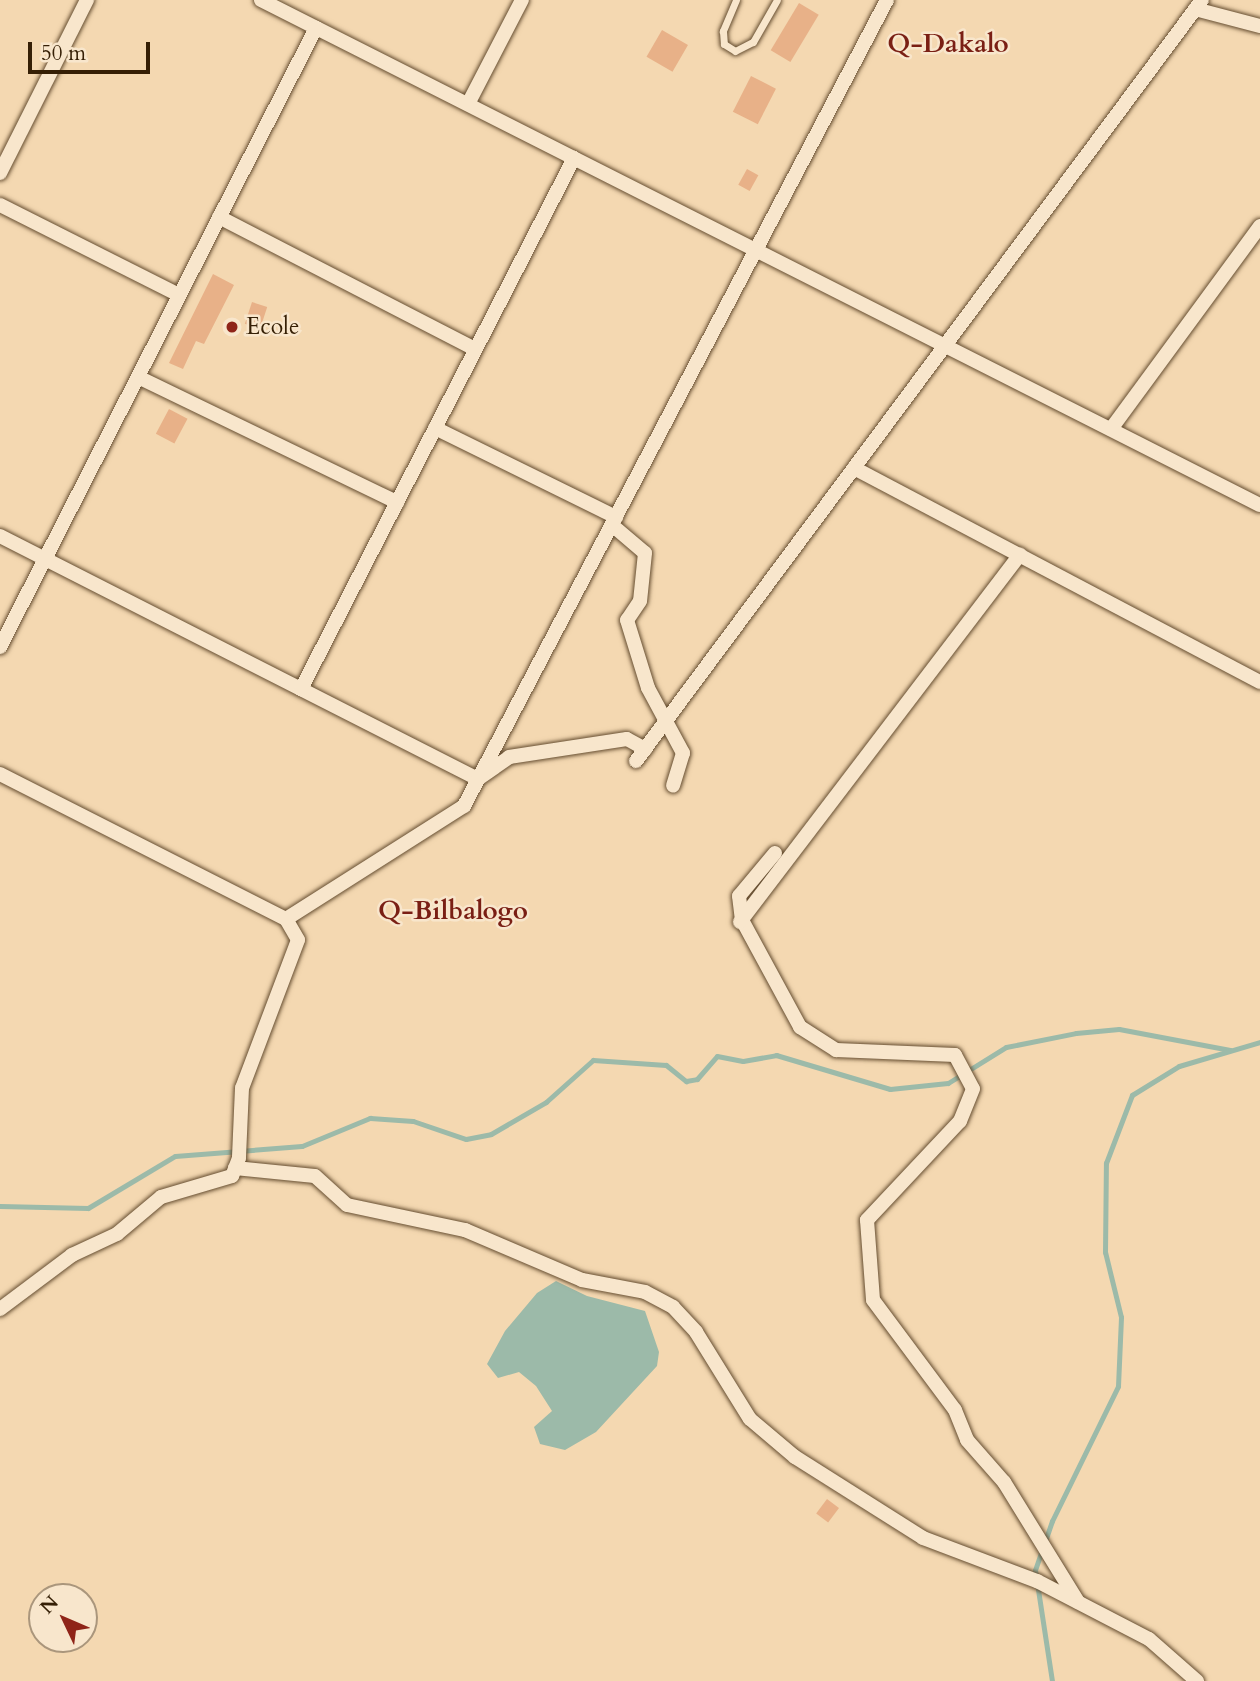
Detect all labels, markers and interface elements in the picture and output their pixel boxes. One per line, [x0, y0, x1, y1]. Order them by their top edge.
scale bar [32, 28, 154, 72]
district label: Q-Dakalo [887, 28, 1009, 60]
text: 50 m [41, 39, 86, 68]
place label: Ecole [246, 313, 299, 341]
marker: Ecole [224, 319, 240, 335]
district label: Q-Bilbalogo [378, 895, 528, 927]
north arrow [28, 1583, 98, 1653]
text: N [34, 1590, 64, 1620]

